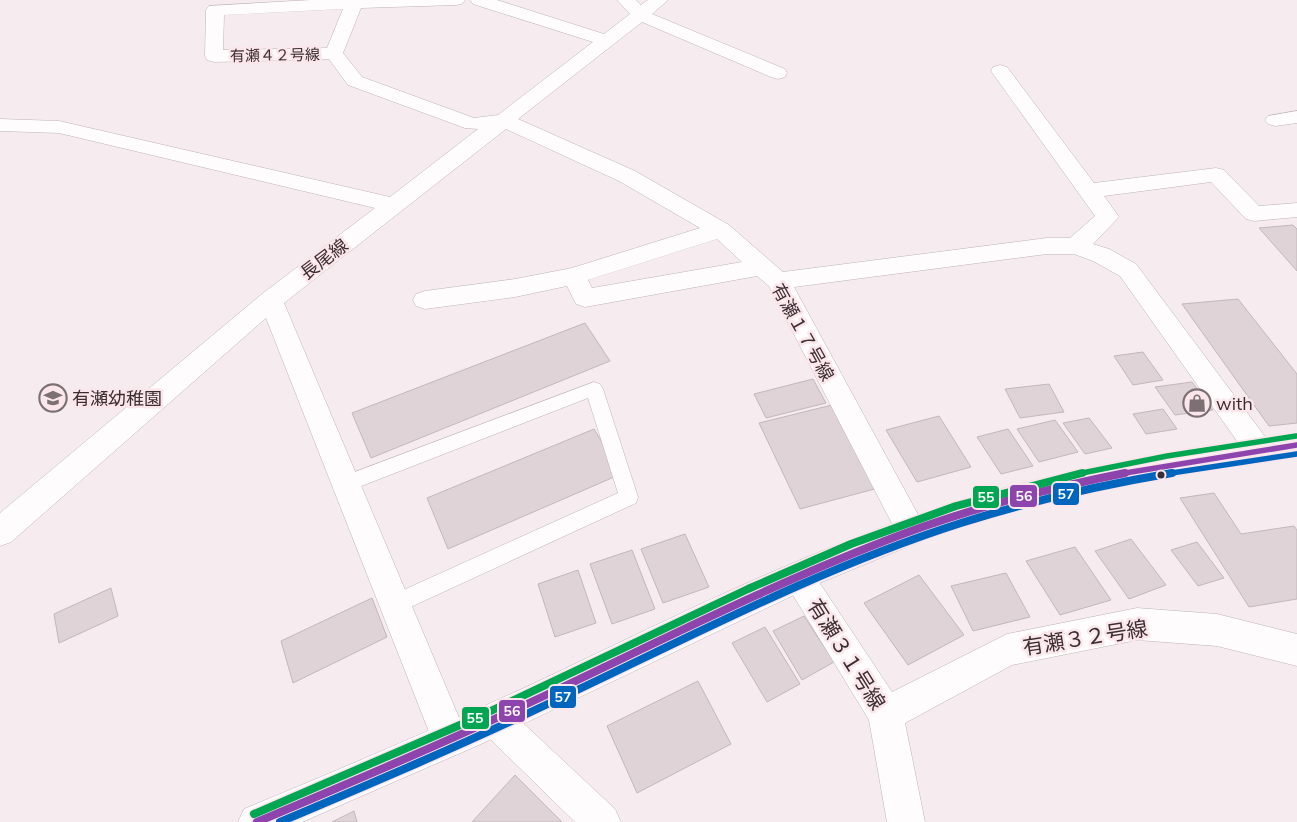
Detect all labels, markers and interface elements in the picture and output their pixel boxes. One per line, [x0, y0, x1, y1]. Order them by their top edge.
street label: 有瀬４２号線 [230, 45, 320, 65]
street label: 長尾線 [296, 234, 352, 284]
street label: 有瀬１７号線 [767, 279, 839, 385]
school or university icon: 有瀬幼稚園 [38, 383, 68, 413]
place label: 有瀬幼稚園 [72, 387, 162, 410]
shop icon: with [1182, 388, 1212, 418]
place label: with [1216, 392, 1253, 415]
unlabelled marker [1156, 470, 1166, 480]
line badge: 57 [1052, 482, 1080, 506]
line badge: 56 [1009, 484, 1038, 508]
line badge: 55 [972, 485, 1000, 509]
text: 57 [1058, 485, 1074, 503]
text: 56 [1016, 487, 1032, 505]
text: 55 [978, 488, 994, 506]
street label: 有瀬３１号線 [803, 594, 891, 714]
street label: 有瀬３２号線 [1021, 614, 1149, 660]
line badge: 57 [549, 685, 577, 709]
text: 57 [555, 688, 571, 706]
line badge: 56 [498, 699, 526, 723]
text: 56 [504, 702, 520, 720]
line badge: 55 [461, 706, 490, 730]
text: 55 [467, 709, 483, 727]

